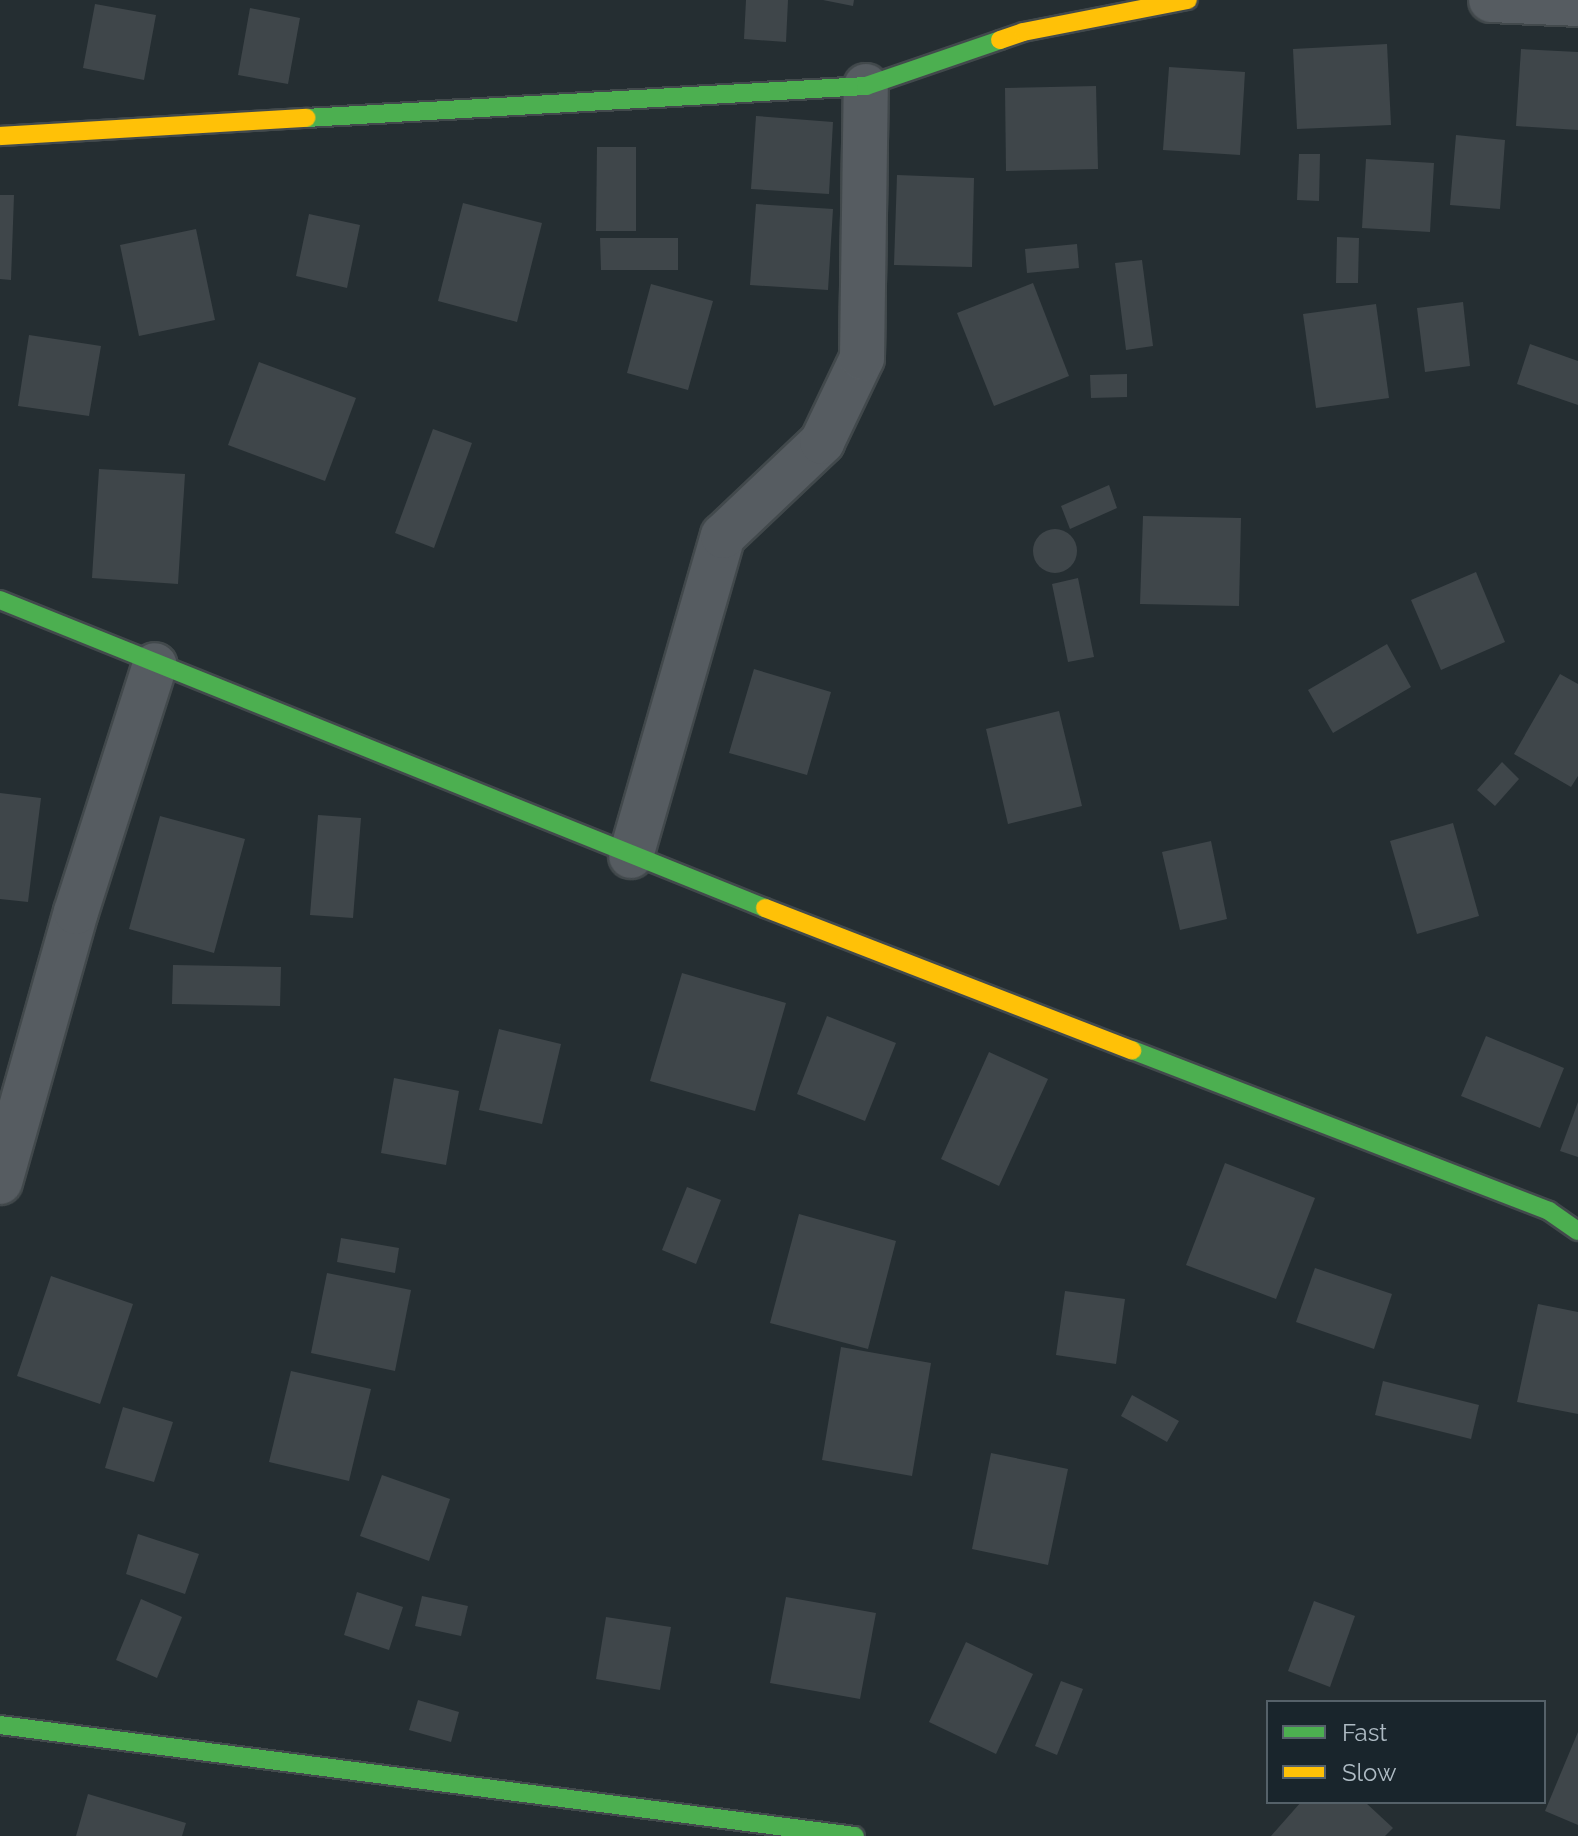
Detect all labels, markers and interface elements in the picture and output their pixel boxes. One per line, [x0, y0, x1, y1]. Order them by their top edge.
legend [1266, 1700, 1546, 1804]
text: Fast [1342, 1718, 1387, 1747]
text: Slow [1342, 1758, 1396, 1787]

